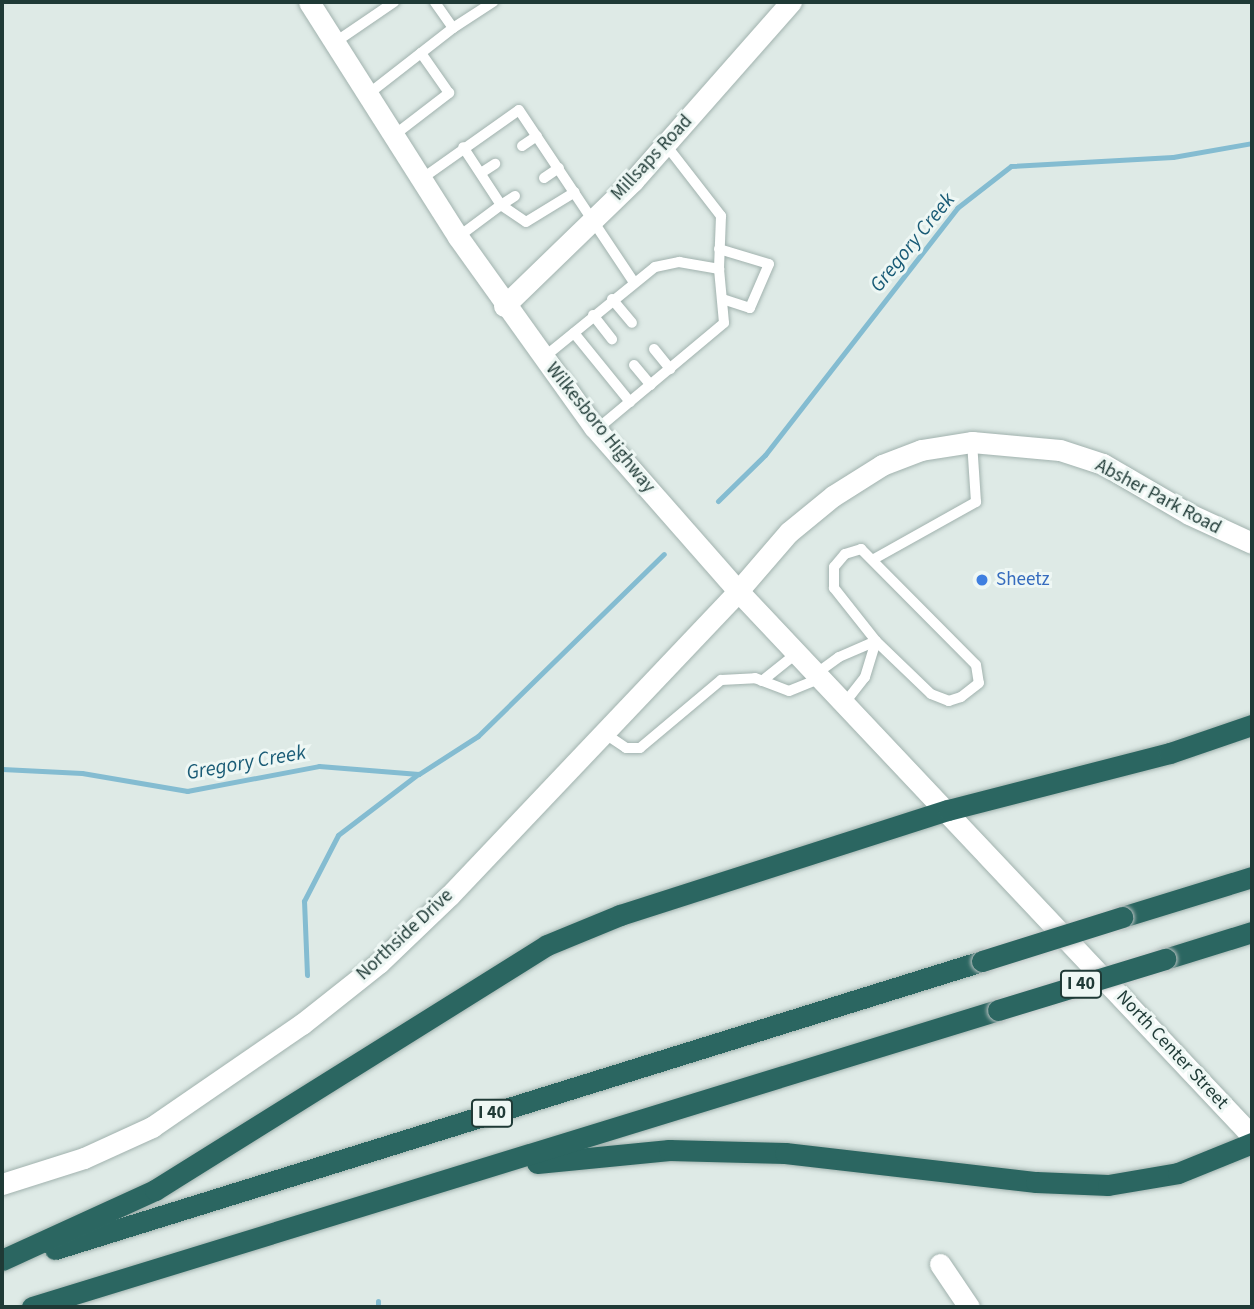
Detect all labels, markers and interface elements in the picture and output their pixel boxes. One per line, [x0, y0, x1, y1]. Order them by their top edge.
street label: Millsaps Road [607, 110, 697, 206]
water label: Gregory Creek [864, 187, 960, 297]
street label: Wilkesboro Highway [540, 358, 660, 498]
street label: Absher Park Road [1091, 454, 1225, 540]
place label: Sheetz [996, 569, 1050, 591]
marker: Sheetz [974, 572, 990, 588]
water label: Gregory Creek [184, 739, 308, 785]
street label: Northside Drive [352, 885, 458, 985]
road number: I 40 [1058, 970, 1104, 999]
street label: North Center Street [1111, 986, 1233, 1114]
road number: I 40 [469, 1098, 515, 1128]

